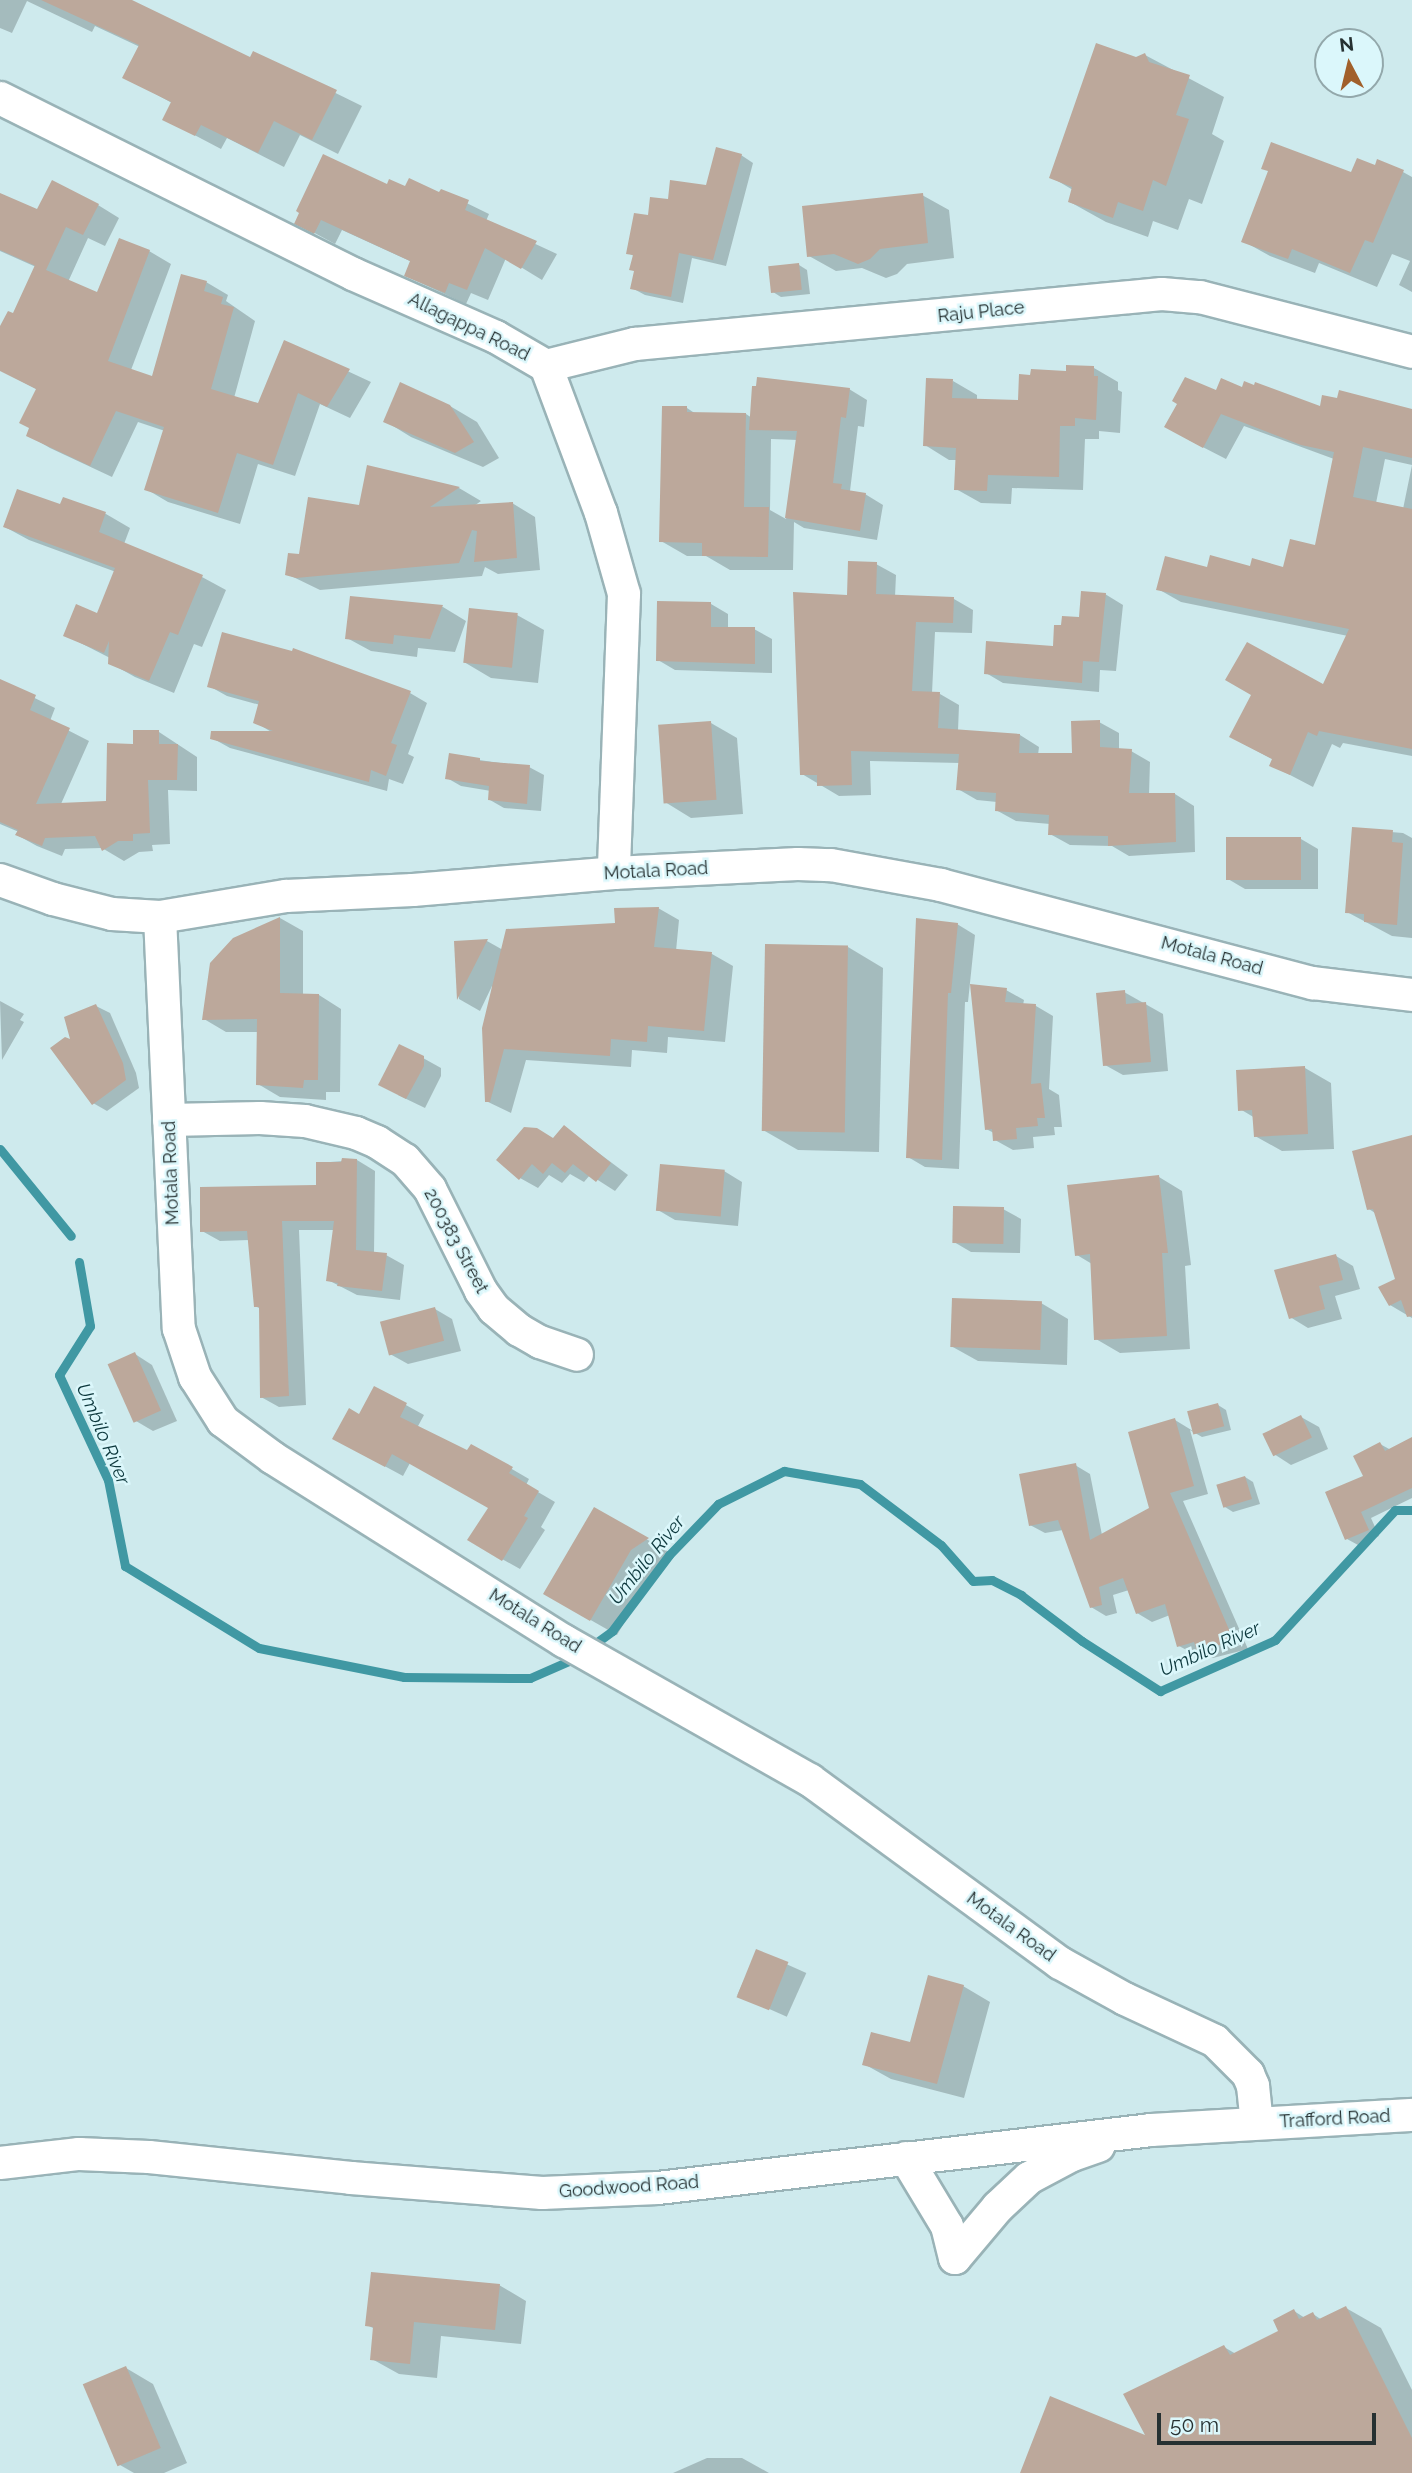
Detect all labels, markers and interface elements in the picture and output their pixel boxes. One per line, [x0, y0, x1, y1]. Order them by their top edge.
north arrow [1314, 28, 1384, 98]
text: N [1338, 32, 1355, 56]
street label: Allagappa Road [405, 288, 533, 366]
street label: Raju Place [937, 297, 1025, 327]
street label: Motala Road [603, 857, 709, 885]
street label: Motala Road [1159, 932, 1265, 980]
street label: Motala Road [158, 1120, 184, 1226]
street label: 200383 Street [419, 1185, 493, 1297]
water label: Umbilo River [71, 1380, 135, 1488]
water label: Umbilo River [604, 1511, 690, 1609]
street label: Motala Road [485, 1584, 585, 1658]
water label: Umbilo River [1156, 1617, 1264, 1681]
street label: Motala Road [962, 1888, 1060, 1966]
street label: Trafford Road [1279, 2105, 1391, 2133]
street label: Goodwood Road [558, 2171, 700, 2203]
scale bar [1160, 2400, 1379, 2444]
text: 50 m [1170, 2412, 1219, 2437]

